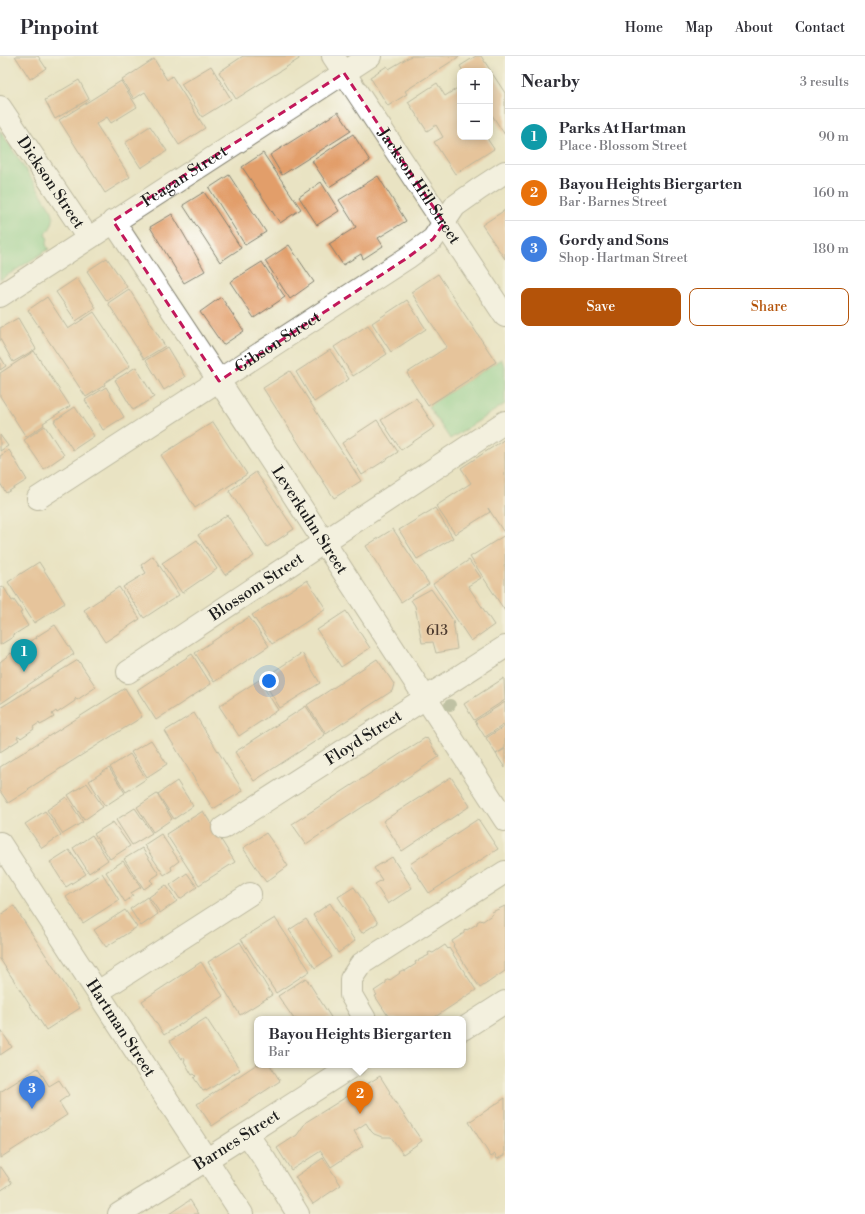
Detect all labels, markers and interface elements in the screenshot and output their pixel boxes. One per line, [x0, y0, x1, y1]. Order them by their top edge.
text: Pinpoint [20, 16, 99, 40]
text: Home [625, 19, 663, 37]
text: Map [685, 19, 713, 37]
text: About [735, 19, 773, 37]
text: Contact [795, 19, 845, 37]
map controls [457, 68, 493, 140]
button: + [457, 68, 493, 104]
text: Nearby [521, 71, 580, 93]
text: 3 results [800, 74, 849, 90]
button: − [457, 104, 493, 140]
text: Parks At Hartman [559, 119, 686, 138]
street label: Jackson Hill Street [373, 123, 465, 248]
text: 1 [531, 129, 537, 145]
text: 90 m [818, 129, 849, 145]
street label: Dickson Street [13, 132, 89, 233]
text: Place · Blossom Street [559, 138, 687, 154]
street label: Feagan Street [138, 141, 232, 211]
text: Bayou Heights Biergarten [559, 175, 742, 194]
text: 2 [530, 185, 538, 201]
text: 160 m [813, 185, 849, 201]
text: Bar · Barnes Street [559, 194, 667, 210]
text: Gordy and Sons [559, 231, 669, 250]
text: 3 [530, 241, 538, 257]
text: 180 m [813, 241, 849, 257]
text: Shop · Hartman Street [559, 250, 688, 266]
button: Save [521, 288, 681, 326]
button: Share [689, 288, 849, 326]
street label: Gibson Street [231, 307, 325, 377]
street label: Leverkuhn Street [267, 462, 352, 578]
street label: Blossom Street [205, 548, 308, 626]
house number: 613 [426, 622, 448, 640]
pin: 1 [11, 639, 37, 672]
your location [259, 671, 279, 691]
street label: Floyd Street [321, 706, 406, 770]
street label: Hartman Street [82, 976, 160, 1081]
popup [254, 1016, 466, 1068]
text: Bayou Heights Biergarten [268, 1025, 452, 1044]
text: Bar [268, 1044, 290, 1060]
pin: 3 [19, 1076, 45, 1109]
pin: 2 [347, 1081, 373, 1114]
street label: Barnes Street [189, 1105, 284, 1176]

